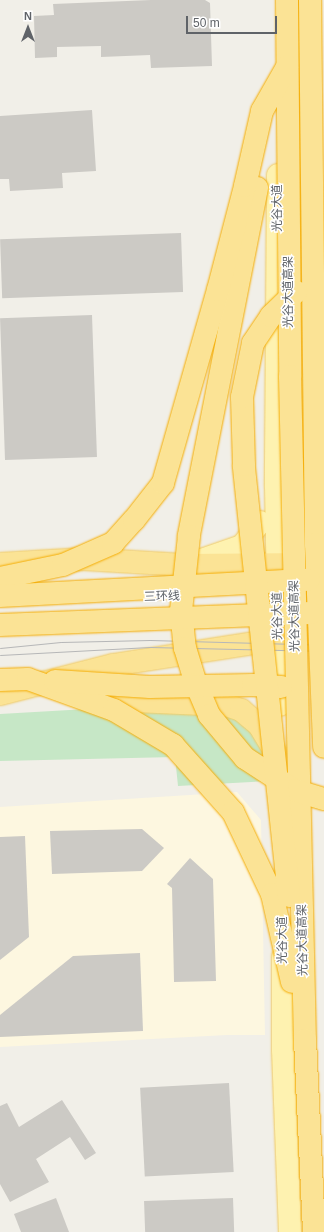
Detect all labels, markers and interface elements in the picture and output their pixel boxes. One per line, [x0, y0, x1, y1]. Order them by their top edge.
north arrow [8, 8, 48, 48]
scale bar [188, 8, 279, 34]
text: N [24, 10, 32, 22]
text: 50 m [193, 16, 220, 30]
street label: 光谷大道 [271, 184, 285, 232]
street label: 光谷大道高架 [282, 256, 296, 328]
street label: 光谷大道高架 [287, 580, 303, 652]
street label: 三环线 [144, 589, 180, 605]
street label: 光谷大道 [270, 592, 286, 640]
street label: 光谷大道高架 [295, 904, 311, 976]
street label: 光谷大道 [276, 916, 290, 964]

